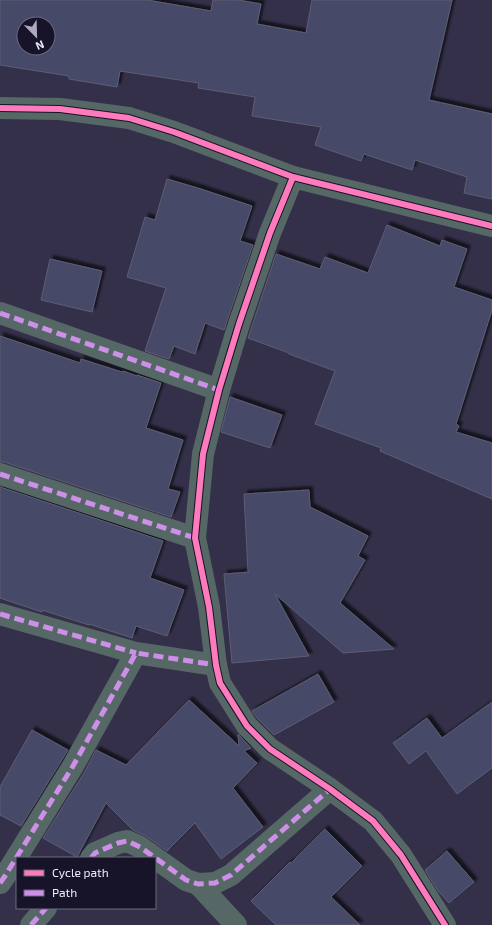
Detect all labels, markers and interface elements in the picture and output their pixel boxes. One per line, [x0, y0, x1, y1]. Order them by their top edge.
north arrow [16, 16, 56, 56]
text: N [34, 38, 46, 53]
legend [16, 857, 156, 909]
text: Cycle path [52, 865, 109, 879]
text: Path [52, 885, 77, 899]

